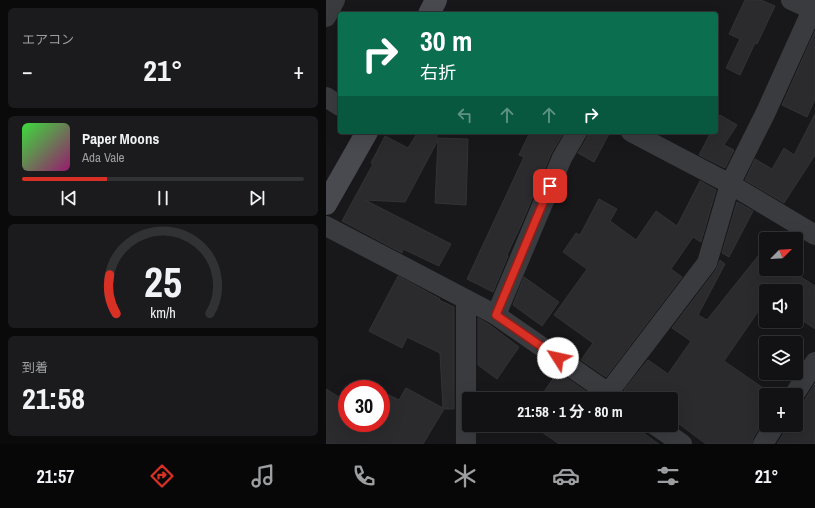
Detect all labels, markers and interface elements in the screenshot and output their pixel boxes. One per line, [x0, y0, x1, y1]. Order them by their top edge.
text: 30 m [420, 22, 472, 60]
icon: right [354, 28, 406, 80]
text: エアコン [22, 31, 74, 48]
text: 21° [143, 50, 183, 90]
text: − [22, 56, 33, 86]
text: + [293, 56, 304, 86]
text: 右折 [420, 60, 456, 85]
icon: left [454, 104, 476, 126]
icon: ahead [496, 104, 518, 126]
icon: ahead [538, 104, 560, 126]
icon: right [580, 104, 602, 126]
text: Paper Moons [82, 128, 159, 149]
text: Ada Vale [82, 149, 124, 166]
pin [533, 169, 567, 203]
icon: arrive [539, 175, 561, 197]
icon: previous [58, 187, 80, 209]
icon: pause [152, 187, 174, 209]
icon: next [246, 187, 268, 209]
north arrow [759, 232, 803, 276]
map controls [759, 232, 803, 432]
text: 25 [144, 254, 182, 310]
button: sound [759, 284, 803, 328]
text: km/h [150, 303, 176, 322]
button: layers [759, 336, 803, 380]
position arrow [537, 337, 579, 379]
text: 到着 [22, 359, 48, 376]
text: 21:58 [22, 378, 85, 418]
speed limit sign: 30 [338, 380, 390, 432]
button: + [759, 388, 803, 432]
text: 21:58 · 1 分 · 80 m [517, 401, 623, 422]
icon: directions [148, 462, 176, 490]
icon: music [249, 462, 277, 490]
icon: phone [350, 462, 378, 490]
icon: climate [451, 462, 479, 490]
icon: car [552, 462, 580, 490]
icon: filters [654, 462, 682, 490]
text: 21:57 [37, 464, 74, 489]
text: 21° [755, 464, 778, 489]

